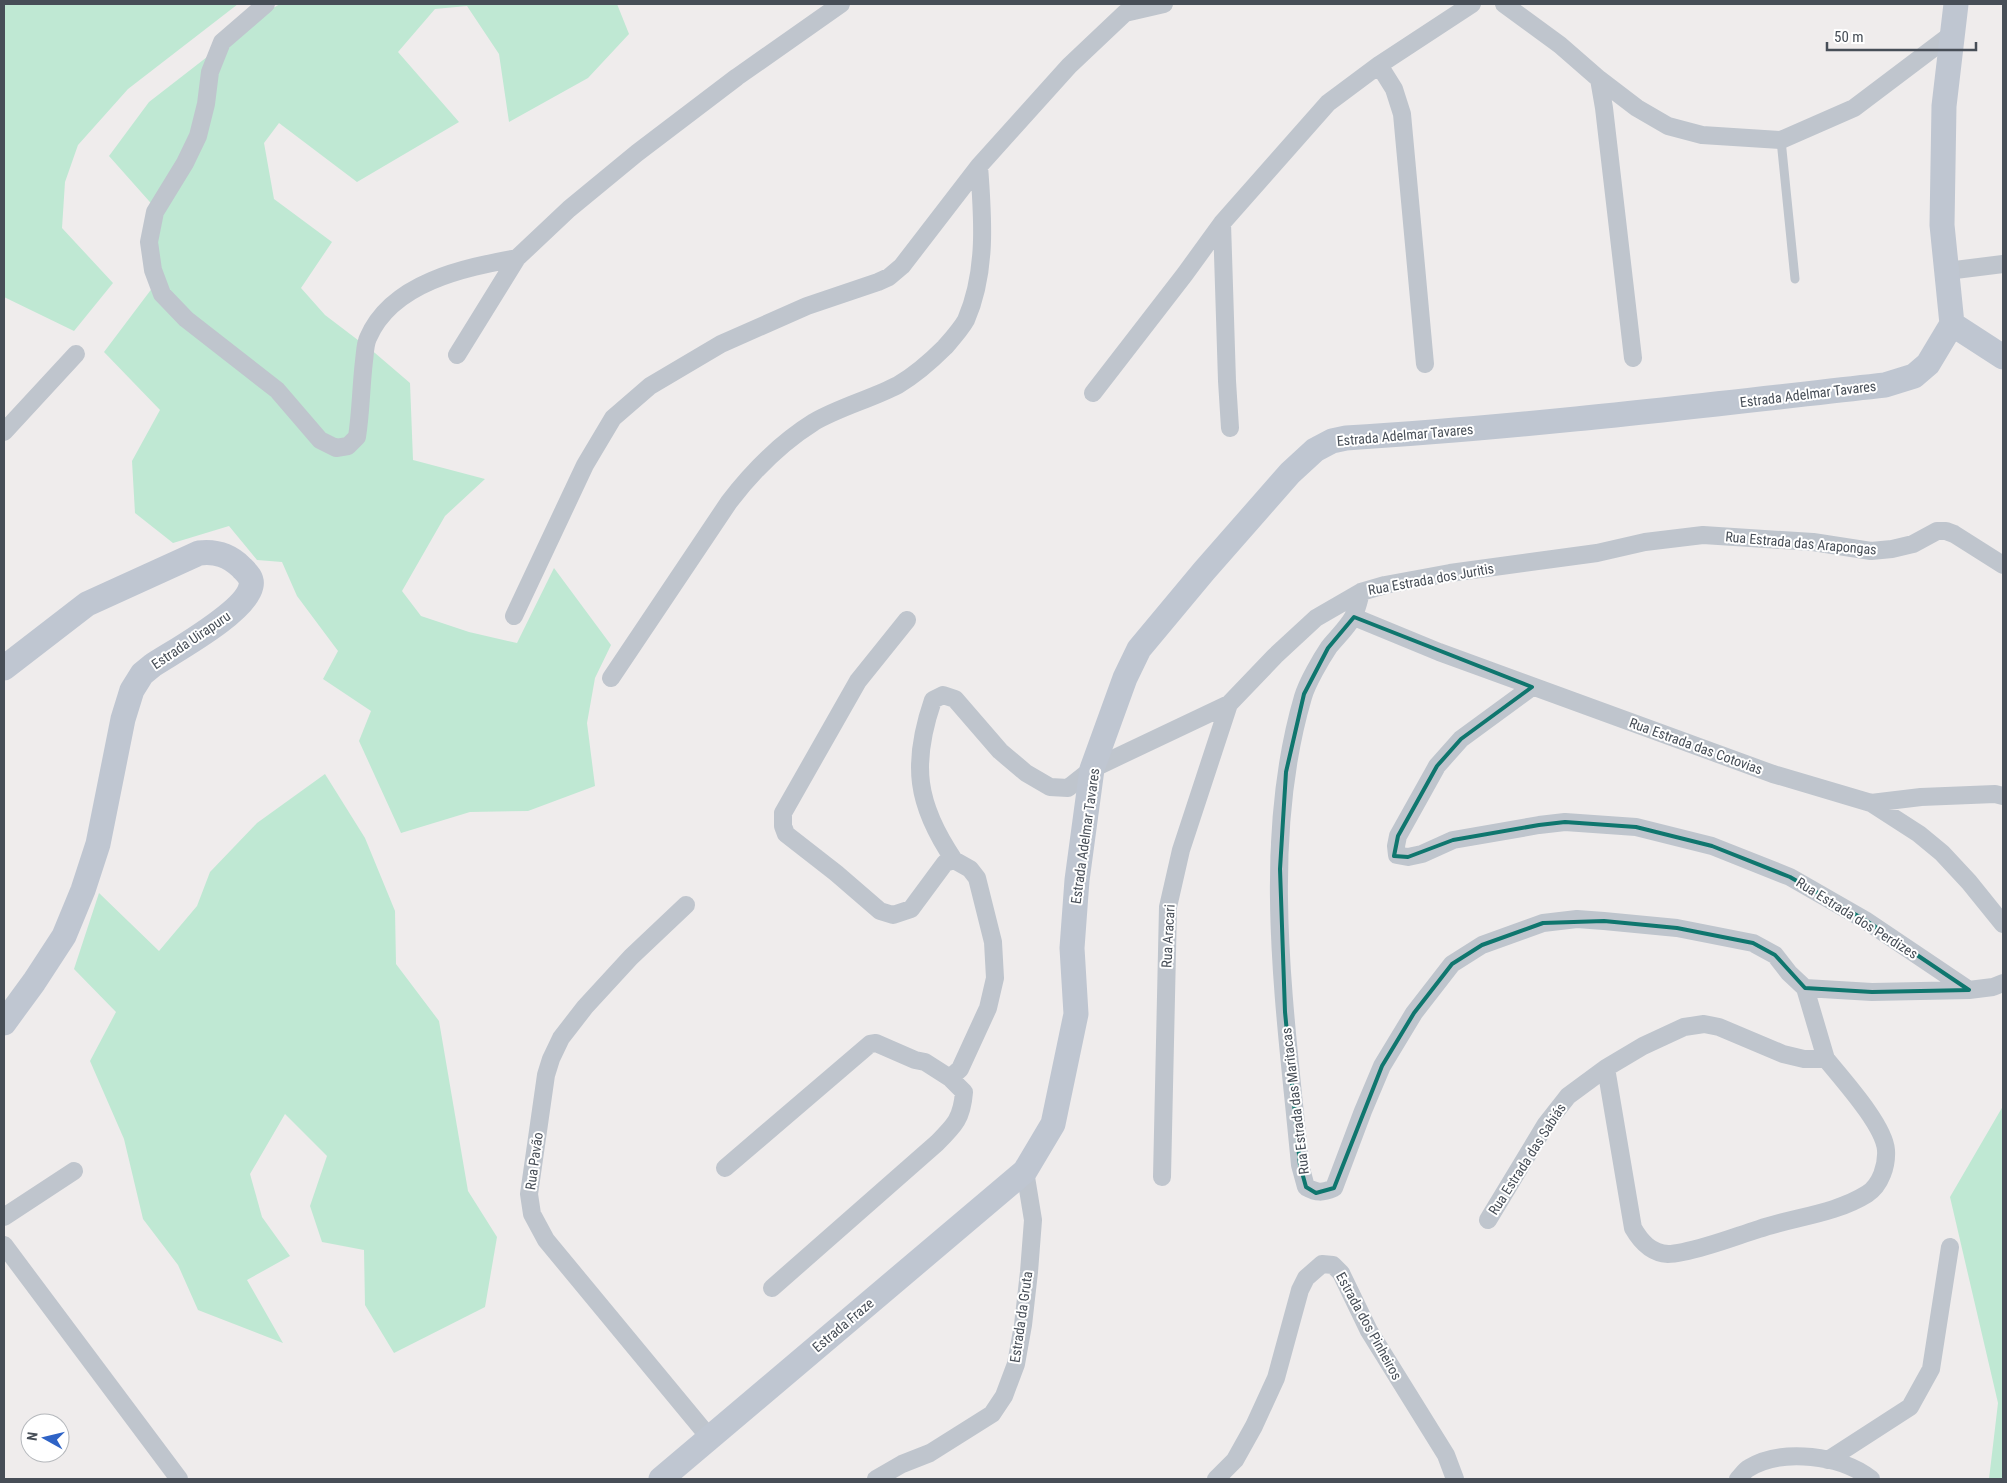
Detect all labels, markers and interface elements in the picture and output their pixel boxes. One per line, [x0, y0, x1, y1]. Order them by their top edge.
scale bar [1827, 20, 1976, 52]
text: 50 m [1834, 28, 1864, 46]
street label: Estrada Adelmar Tavares [1739, 378, 1877, 410]
street label: Estrada Adelmar Tavares [1336, 421, 1474, 449]
street label: Rua Estrada das Arapongas [1725, 528, 1877, 558]
street label: Rua Estrada dos Juritis [1367, 560, 1495, 598]
street label: Estrada Uirapuru [149, 608, 233, 672]
street label: Rua Estrada das Cotovias [1627, 714, 1765, 778]
street label: Estrada Adelmar Tavares [1068, 767, 1102, 905]
street label: Rua Estrada dos Perdizes [1793, 874, 1921, 962]
street label: Rua Aracari [1158, 904, 1178, 968]
street label: Rua Estrada das Maritacas [1278, 1027, 1312, 1175]
street label: Rua Estrada das Sabiás [1485, 1100, 1569, 1218]
street label: Rua Pavão [522, 1131, 546, 1191]
street label: Estrada dos Pinheiros [1333, 1269, 1405, 1383]
street label: Estrada da Gruta [1007, 1270, 1035, 1364]
street label: Estrada Fraze [809, 1295, 877, 1355]
north arrow [20, 1413, 70, 1463]
text: N [24, 1431, 41, 1442]

